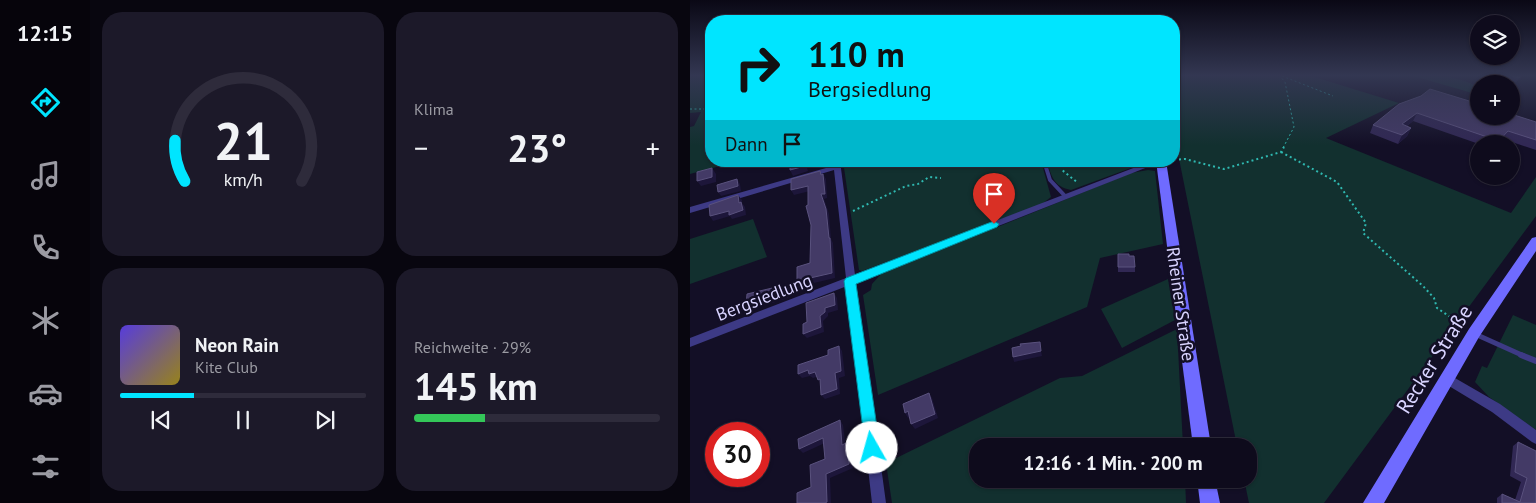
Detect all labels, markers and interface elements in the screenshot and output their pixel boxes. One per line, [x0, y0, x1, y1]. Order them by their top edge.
map controls [1470, 15, 1520, 185]
button: layers [1470, 15, 1520, 65]
text: 12:15 [17, 19, 73, 47]
text: 110 m [808, 31, 905, 77]
icon: right [725, 35, 790, 100]
text: Bergsiedlung [808, 75, 932, 103]
button: + [1470, 75, 1520, 125]
icon: directions [28, 85, 63, 120]
text: Klima [414, 99, 454, 119]
text: 21 [214, 107, 272, 174]
text: 23° [507, 123, 567, 172]
text: − [414, 129, 428, 166]
text: + [646, 129, 660, 166]
icon: arrive [778, 130, 806, 158]
text: Dann [725, 132, 768, 156]
button: − [1470, 135, 1520, 185]
icon: music [28, 158, 63, 193]
text: km/h [223, 168, 263, 191]
pin [973, 173, 1015, 224]
icon: arrive [980, 180, 1008, 208]
icon: phone [28, 230, 63, 265]
street label: Rheiner Straße [1162, 245, 1200, 363]
street label: Bergsiedlung [713, 268, 815, 326]
street label: Recker Straße [1390, 299, 1478, 419]
icon: climate [28, 303, 63, 338]
text: Neon Rain [195, 333, 279, 357]
text: Reichweite · 29% [414, 337, 531, 357]
text: Kite Club [195, 357, 258, 377]
text: 145 km [414, 361, 538, 410]
icon: car [28, 376, 63, 411]
icon: previous [147, 406, 175, 434]
icon: pause [229, 406, 257, 434]
icon: next [311, 406, 339, 434]
position arrow [845, 421, 897, 473]
speed limit sign: 30 [705, 422, 770, 487]
icon: filters [28, 449, 63, 484]
text: 12:16 · 1 Min. · 200 m [1023, 451, 1203, 475]

